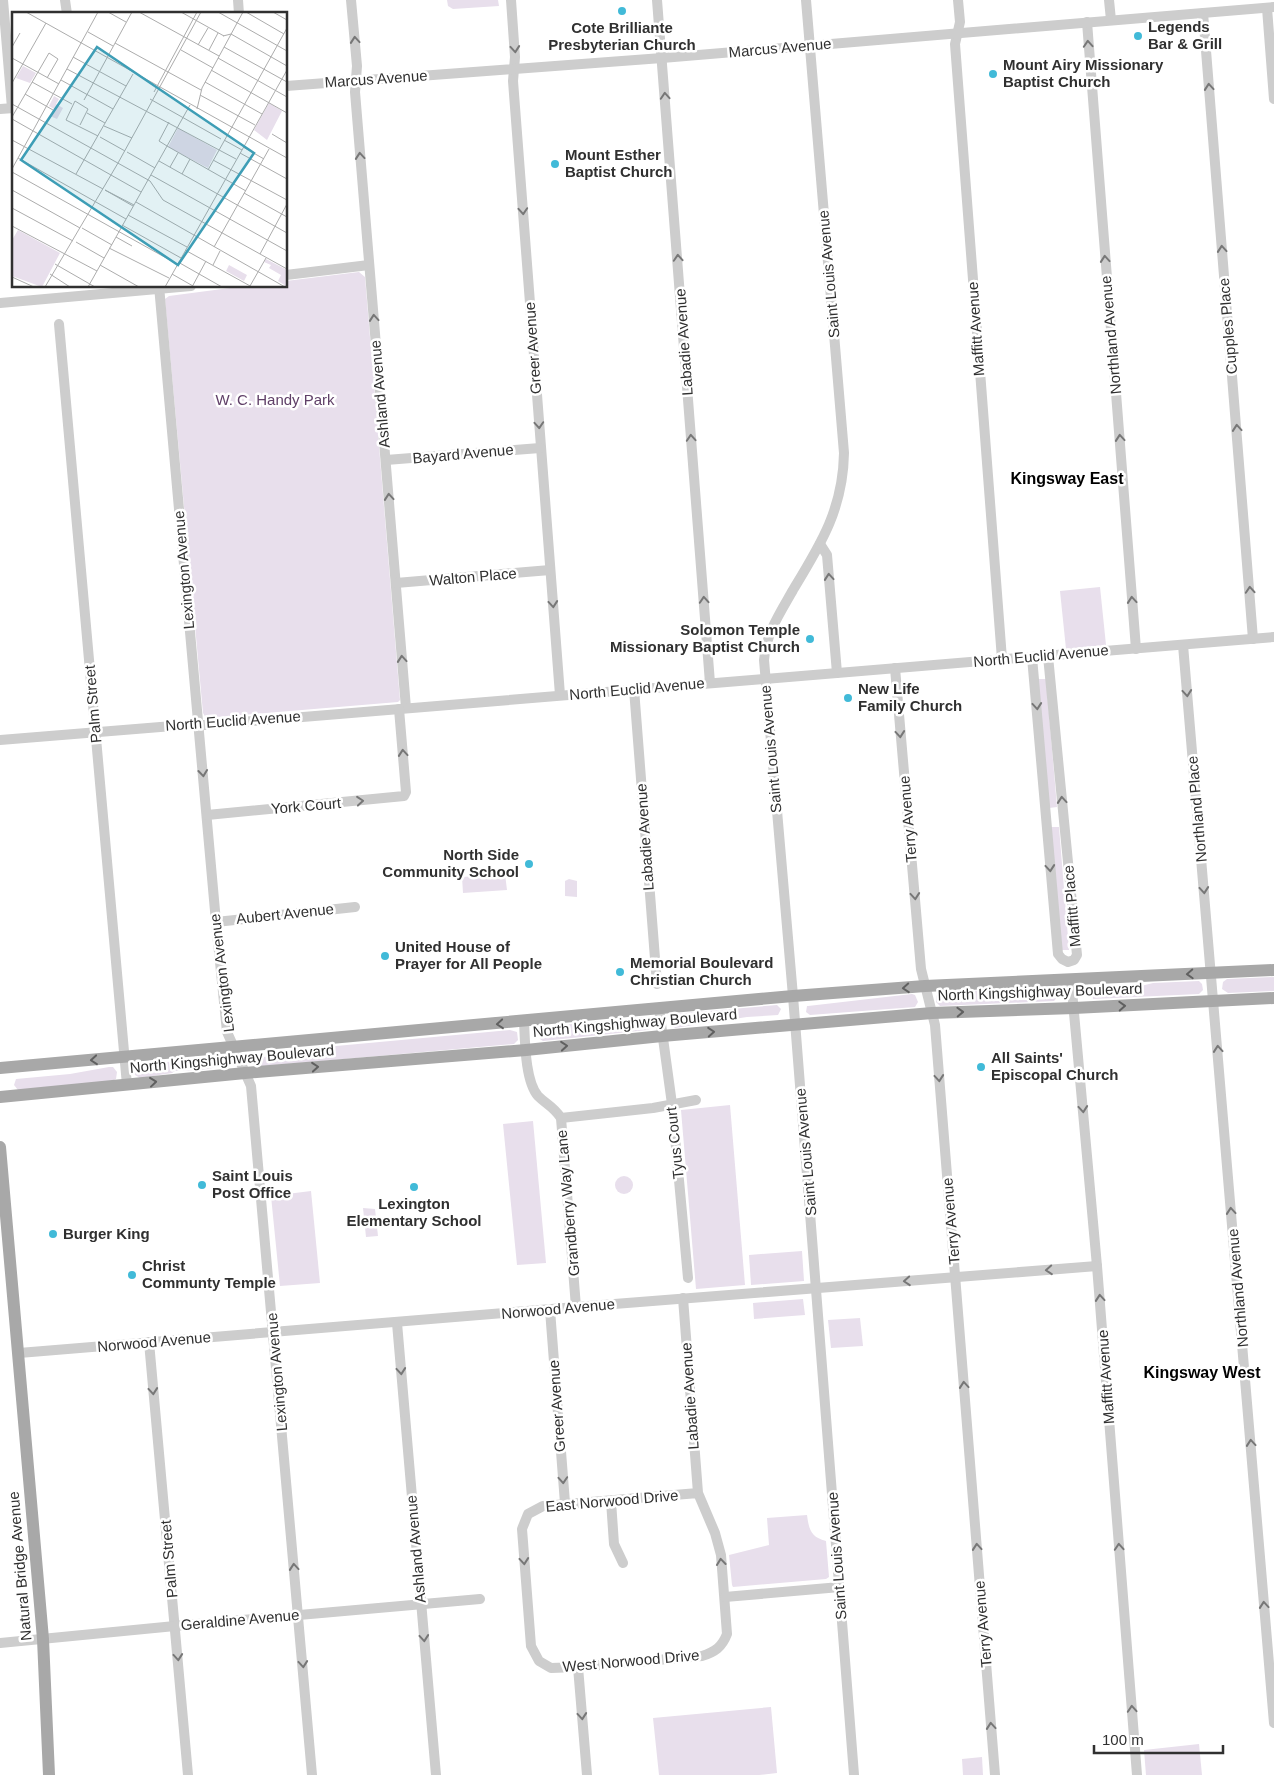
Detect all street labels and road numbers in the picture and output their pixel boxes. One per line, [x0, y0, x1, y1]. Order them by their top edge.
street label: Marcus Avenue [728, 35, 832, 60]
street label: Marcus Avenue [324, 66, 428, 91]
street label: Saint Louis Avenue [814, 209, 843, 339]
street label: Northland Avenue [1097, 275, 1124, 395]
street label: Cupples Place [1215, 277, 1240, 375]
street label: Maffitt Avenue [964, 281, 987, 377]
street label: Labadie Avenue [671, 288, 696, 396]
street label: Greer Avenue [521, 301, 544, 395]
street label: Ashland Avenue [366, 339, 393, 449]
street label: Bayard Avenue [412, 441, 514, 466]
street label: Lexington Avenue [170, 510, 197, 630]
street label: Walton Place [428, 564, 517, 589]
street label: North Euclid Avenue [973, 641, 1109, 670]
street label: Palm Street [81, 663, 104, 744]
street label: North Euclid Avenue [569, 674, 705, 703]
street label: Saint Louis Avenue [756, 684, 785, 814]
street label: North Euclid Avenue [165, 707, 301, 734]
street label: Northland Place [1183, 755, 1210, 863]
street label: Terry Avenue [895, 775, 920, 863]
street label: Labadie Avenue [632, 783, 657, 891]
street label: York Court [270, 794, 343, 817]
street label: Maffitt Place [1059, 864, 1084, 948]
street label: Aubert Avenue [235, 900, 335, 927]
street label: Lexington Avenue [206, 913, 237, 1033]
street label: North Kingshighway Boulevard [937, 979, 1143, 1004]
street label: North Kingshighway Boulevard [532, 1005, 738, 1040]
street label: North Kingshighway Boulevard [129, 1041, 335, 1076]
street label: Saint Louis Avenue [791, 1087, 820, 1217]
street label: Tyus Court [662, 1105, 687, 1180]
street label: Grandberry Way Lane [553, 1129, 582, 1277]
street label: Terry Avenue [938, 1177, 963, 1265]
street label: Northland Avenue [1224, 1228, 1251, 1348]
street label: Norwood Avenue [500, 1295, 615, 1322]
street label: Lexington Avenue [263, 1312, 290, 1432]
street label: Norwood Avenue [96, 1328, 211, 1355]
street label: Maffitt Avenue [1094, 1329, 1117, 1425]
street label: Labadie Avenue [677, 1342, 702, 1450]
street label: Greer Avenue [545, 1359, 568, 1453]
street label: East Norwood Drive [545, 1486, 679, 1515]
street label: Natural Bridge Avenue [5, 1491, 34, 1641]
street label: Saint Louis Avenue [824, 1492, 849, 1621]
street label: Ashland Avenue [402, 1494, 429, 1604]
street label: Palm Street [157, 1518, 180, 1599]
street label: Terry Avenue [970, 1580, 995, 1668]
street label: Geraldine Avenue [180, 1606, 300, 1633]
street label: West Norwood Drive [562, 1646, 700, 1675]

